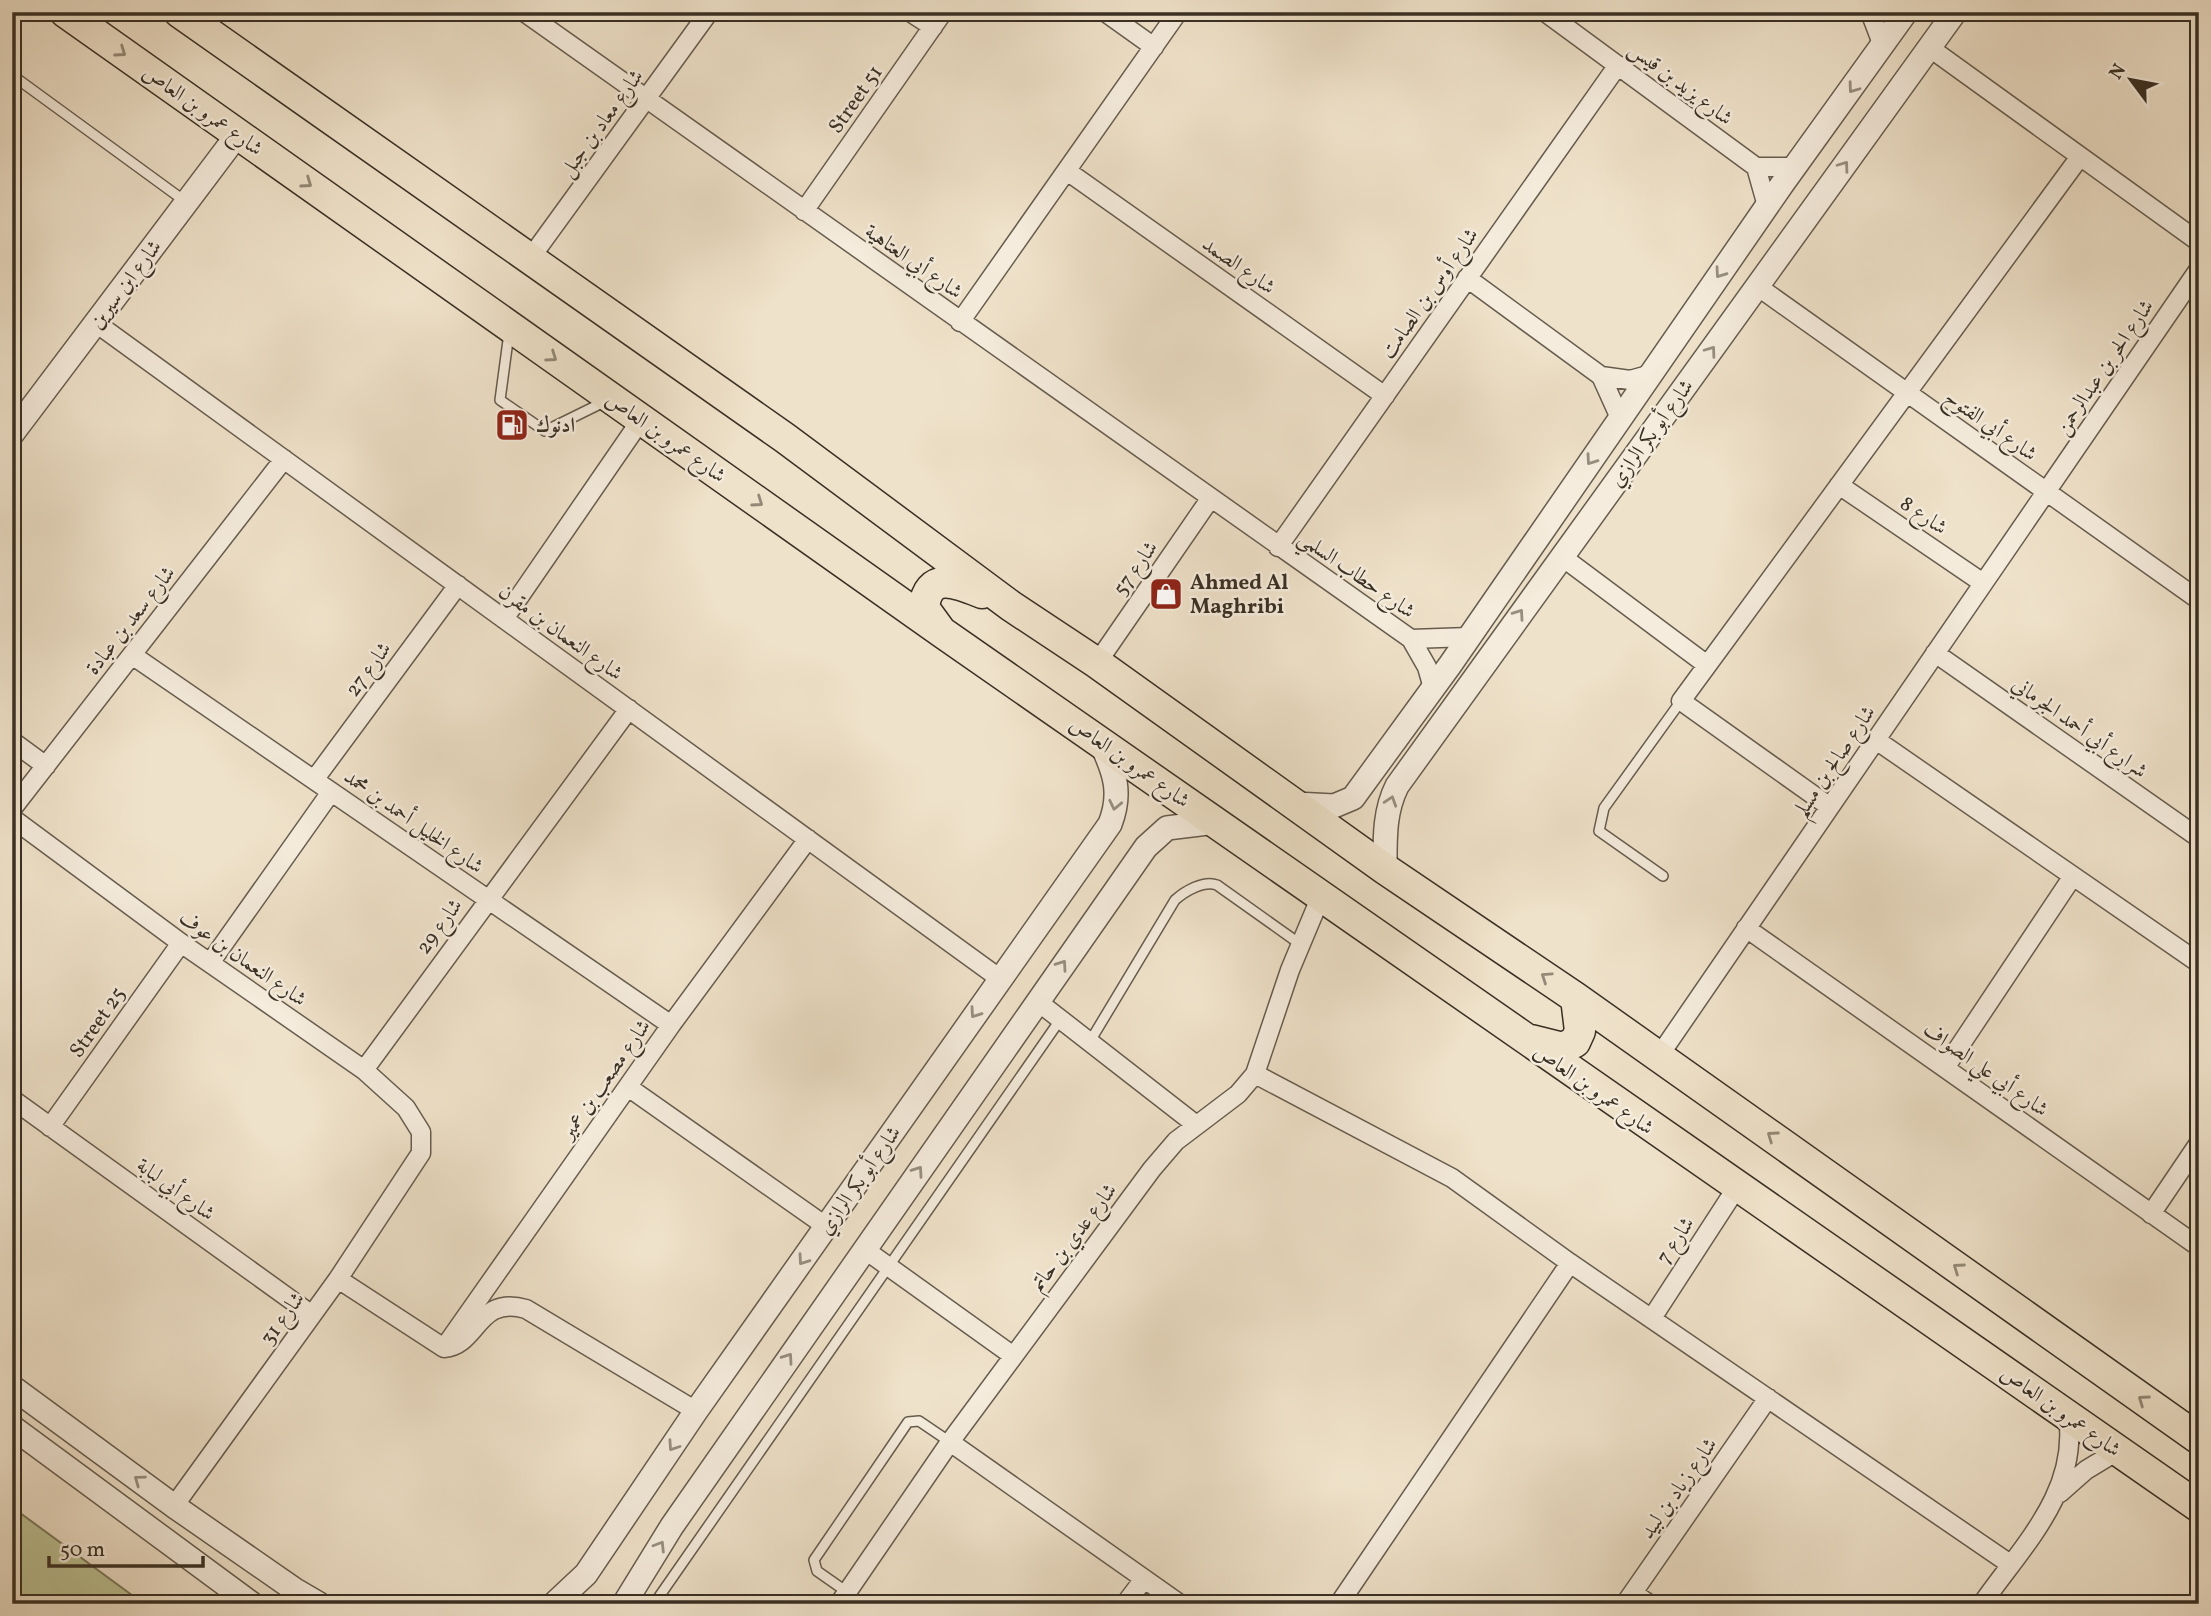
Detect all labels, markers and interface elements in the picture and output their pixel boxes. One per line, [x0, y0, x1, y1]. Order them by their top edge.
street label: شارع يزيد بن قيس [1621, 35, 1738, 135]
one-way arrow [113, 44, 126, 56]
north arrow [2096, 46, 2166, 116]
street label: شارع عمرو بن العاص [135, 59, 268, 165]
text: N [2104, 59, 2133, 85]
street label: Street 51 [822, 60, 890, 140]
street label: شارع معاد بن جبل [553, 64, 653, 185]
one-way arrow [1848, 80, 1861, 93]
one-way arrow [1836, 161, 1848, 174]
one-way arrow [299, 175, 312, 187]
street label: شارع أبي العتاهية [857, 216, 969, 308]
street label: شارع أوس بن الصامت [1373, 221, 1488, 366]
street label: شارع الصمد [1194, 230, 1281, 304]
street label: شارع ابن سيرين [83, 234, 171, 337]
one-way arrow [1716, 265, 1728, 278]
street label: شارع الحر بن عبدالرحمن [2049, 294, 2163, 443]
one-way arrow [1702, 346, 1715, 359]
one-way arrow [544, 349, 557, 361]
street label: شارع أبو بكر الرازي [1601, 373, 1703, 495]
street label: شارع أبي الفتوح [1936, 382, 2044, 471]
street label: شارع عمرو بن العاص [598, 386, 731, 492]
fuel station icon: ادنوك [493, 406, 531, 444]
place label: ادنوك [536, 412, 575, 441]
one-way arrow [1587, 452, 1599, 465]
street label: شارع 8 [1893, 490, 1953, 544]
one-way arrow [750, 494, 763, 506]
street label: شارع حطاب السلمي [1290, 524, 1420, 630]
street label: شارع 57 [1107, 536, 1167, 603]
street label: شارع سعد بن عبادة [79, 560, 185, 683]
place label: Ahmed Al Maghribi [1190, 569, 1288, 622]
shop icon: Ahmed Al Maghribi [1147, 575, 1185, 613]
street label: شارع النعمان بن مقرن [491, 578, 628, 690]
one-way arrow [1511, 609, 1524, 622]
street label: شارع 27 [339, 636, 401, 704]
street label: شرارع أبي أحمد الجرماني [2004, 669, 2154, 788]
street label: شارع صالح بن مسلم [1787, 700, 1888, 826]
street label: شارع عمرو بن العاص [1062, 711, 1195, 817]
street label: شارع الخليل أحمد بن محمد [336, 761, 490, 883]
one-way arrow [1383, 796, 1398, 808]
one-way arrow [1109, 799, 1124, 811]
street label: شارع 29 [410, 893, 472, 962]
street label: شارع النعمان بن عوف [171, 904, 312, 1016]
one-way arrow [1054, 960, 1066, 973]
one-way arrow [1541, 973, 1554, 985]
street label: Street 25 [63, 982, 133, 1064]
one-way arrow [971, 1005, 983, 1018]
street label: شارع مصعب بن عمير [553, 1014, 660, 1149]
street label: شارع أبي علي الصواف [1914, 1014, 2055, 1128]
street label: شارع عمرو بن العاص [1526, 1038, 1659, 1144]
street label: شارع أبو بكر الرازي [810, 1119, 910, 1242]
one-way arrow [1767, 1132, 1780, 1144]
street label: شارع أبي لبابة [129, 1150, 222, 1230]
one-way arrow [910, 1166, 922, 1179]
street label: شارع عدي بن حاتم [1024, 1178, 1126, 1299]
street label: شارع 7 [1650, 1212, 1704, 1271]
one-way arrow [799, 1252, 811, 1265]
one-way arrow [1953, 1264, 1966, 1276]
street label: شارع 31 [254, 1286, 314, 1353]
one-way arrow [780, 1353, 792, 1366]
street label: شارع عمرو بن العاص [1993, 1360, 2126, 1466]
one-way arrow [2138, 1396, 2151, 1408]
street label: شارع زياد بن لبيد [1634, 1432, 1727, 1547]
one-way arrow [668, 1438, 681, 1451]
one-way arrow [134, 1476, 147, 1489]
scale bar [49, 1525, 203, 1569]
text: 50 m [60, 1536, 105, 1565]
one-way arrow [651, 1540, 664, 1553]

